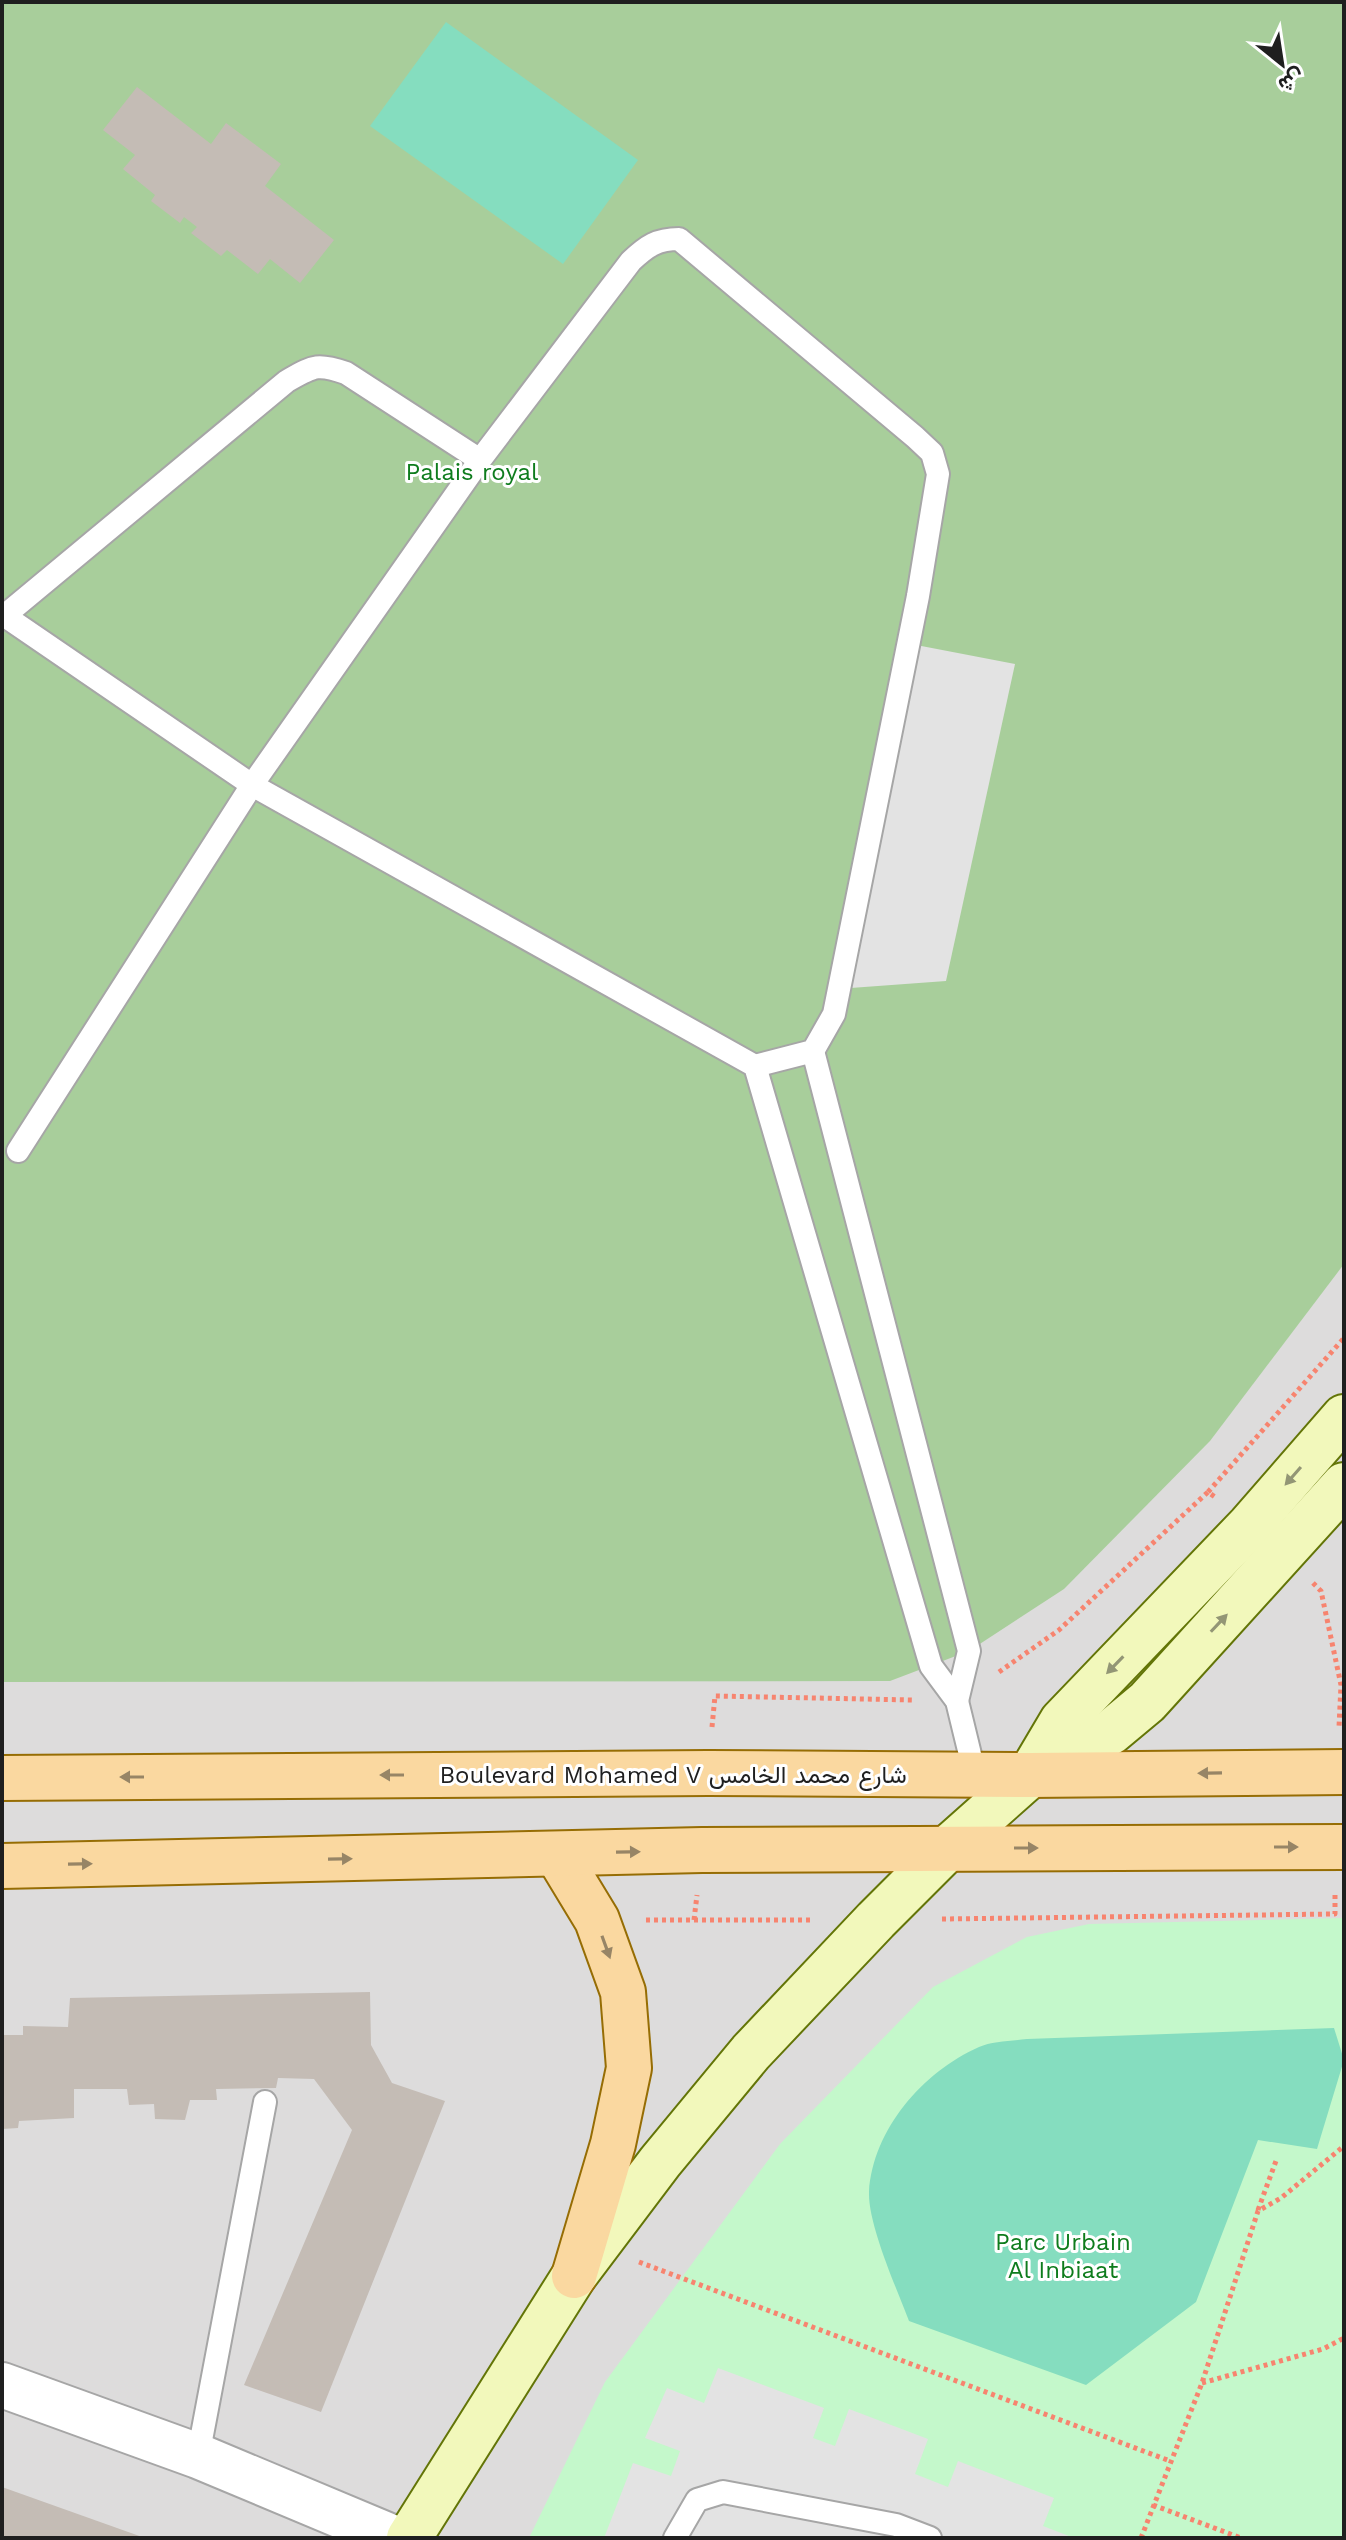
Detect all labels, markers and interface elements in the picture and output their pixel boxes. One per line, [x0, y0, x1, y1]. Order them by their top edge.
north arrow [1242, 24, 1322, 104]
text: ش [1274, 63, 1309, 98]
park label: Palais royal [406, 458, 539, 486]
one-way arrow [1285, 1465, 1302, 1485]
one-way arrow [1209, 1614, 1227, 1633]
one-way arrow [1106, 1655, 1124, 1674]
street label: Boulevard Mohamed V شارع محمد الخامس [439, 1761, 907, 1791]
one-way arrow [1197, 1767, 1222, 1780]
one-way arrow [379, 1769, 404, 1781]
one-way arrow [119, 1771, 144, 1783]
one-way arrow [1274, 1841, 1299, 1853]
one-way arrow [1014, 1842, 1039, 1854]
one-way arrow [616, 1845, 641, 1858]
one-way arrow [328, 1852, 353, 1865]
one-way arrow [68, 1858, 93, 1871]
one-way arrow [601, 1935, 613, 1959]
park label: Parc Urbain Al Inbiaat [995, 2228, 1131, 2284]

